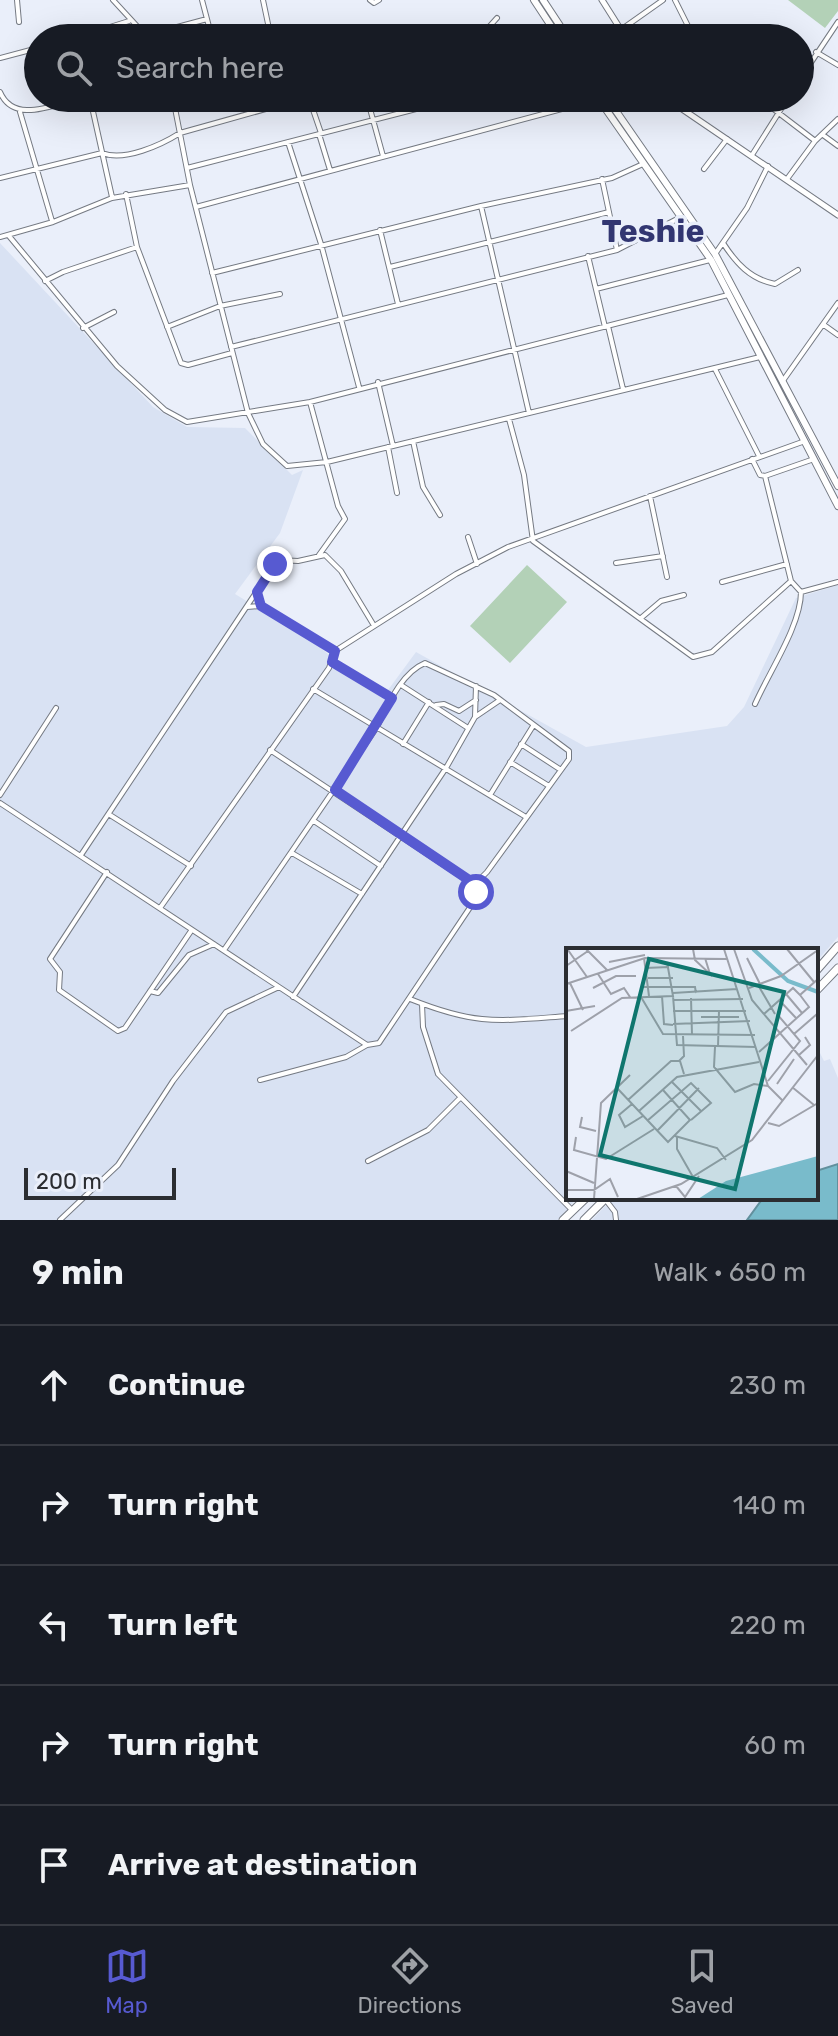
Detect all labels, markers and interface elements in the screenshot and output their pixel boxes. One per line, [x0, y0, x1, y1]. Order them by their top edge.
search box [24, 24, 814, 112]
icon: search [52, 46, 96, 90]
text: Search here [116, 50, 284, 86]
district label: Teshie [602, 212, 705, 250]
route end [257, 546, 293, 582]
route start [458, 874, 494, 910]
inset map [566, 948, 818, 1200]
scale bar [24, 1164, 176, 1200]
text: 200 m [36, 1168, 102, 1195]
text: 9 min [32, 1252, 124, 1293]
text: Walk · 650 m [653, 1257, 806, 1288]
icon: ahead [32, 1363, 76, 1407]
text: Continue [108, 1367, 245, 1403]
text: 230 m [729, 1370, 806, 1401]
icon: right [32, 1483, 76, 1527]
text: Turn right [108, 1487, 259, 1523]
text: 140 m [733, 1490, 806, 1521]
icon: left [32, 1603, 76, 1647]
text: Turn left [108, 1607, 238, 1643]
text: 220 m [729, 1610, 806, 1641]
icon: right [32, 1723, 76, 1767]
text: Turn right [108, 1727, 259, 1763]
text: 60 m [744, 1730, 806, 1761]
icon: arrive [32, 1843, 76, 1887]
text: Arrive at destination [108, 1847, 418, 1883]
tab: Map [105, 1944, 149, 2019]
tab: Directions [358, 1944, 462, 2019]
tab: Saved [671, 1944, 734, 2019]

